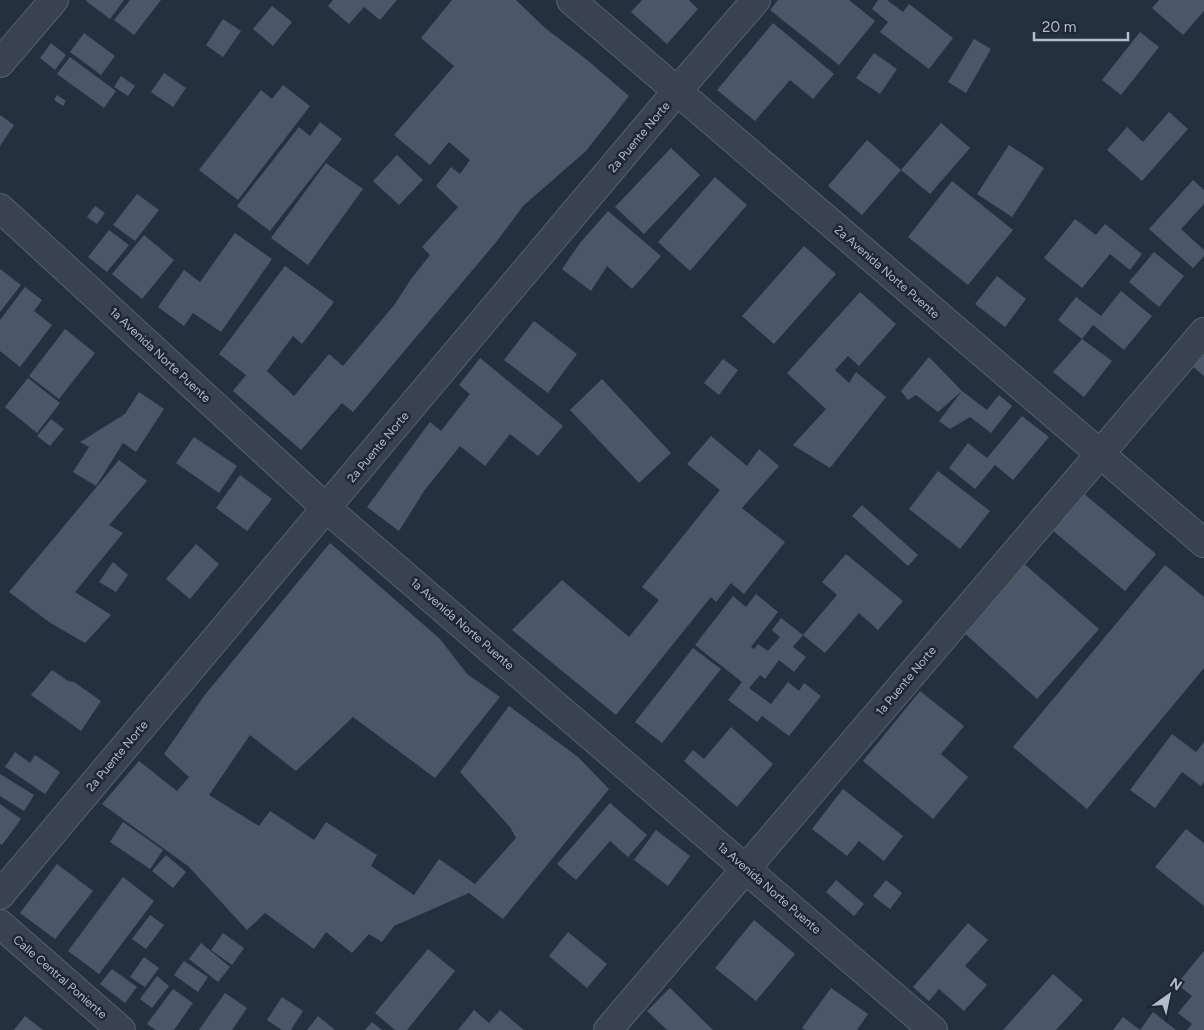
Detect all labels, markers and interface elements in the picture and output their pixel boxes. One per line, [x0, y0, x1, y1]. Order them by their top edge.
scale bar [1034, 10, 1128, 42]
text: 20 m [1042, 18, 1076, 36]
street label: 2a Puente Norte [605, 98, 673, 175]
street label: 2a Avenida Norte Puente [832, 223, 943, 322]
street label: 1a Avenida Norte Puente [107, 305, 214, 406]
street label: 2a Puente Norte [344, 408, 412, 485]
street label: 1a Avenida Norte Puente [407, 575, 517, 673]
street label: 1a Puente Norte [873, 643, 939, 719]
street label: 2a Puente Norte [83, 717, 151, 794]
street label: 1a Avenida Norte Puente [714, 839, 824, 937]
street label: Calle Central Poniente [10, 933, 110, 1022]
north arrow [1144, 970, 1194, 1020]
text: N [1167, 974, 1185, 995]

